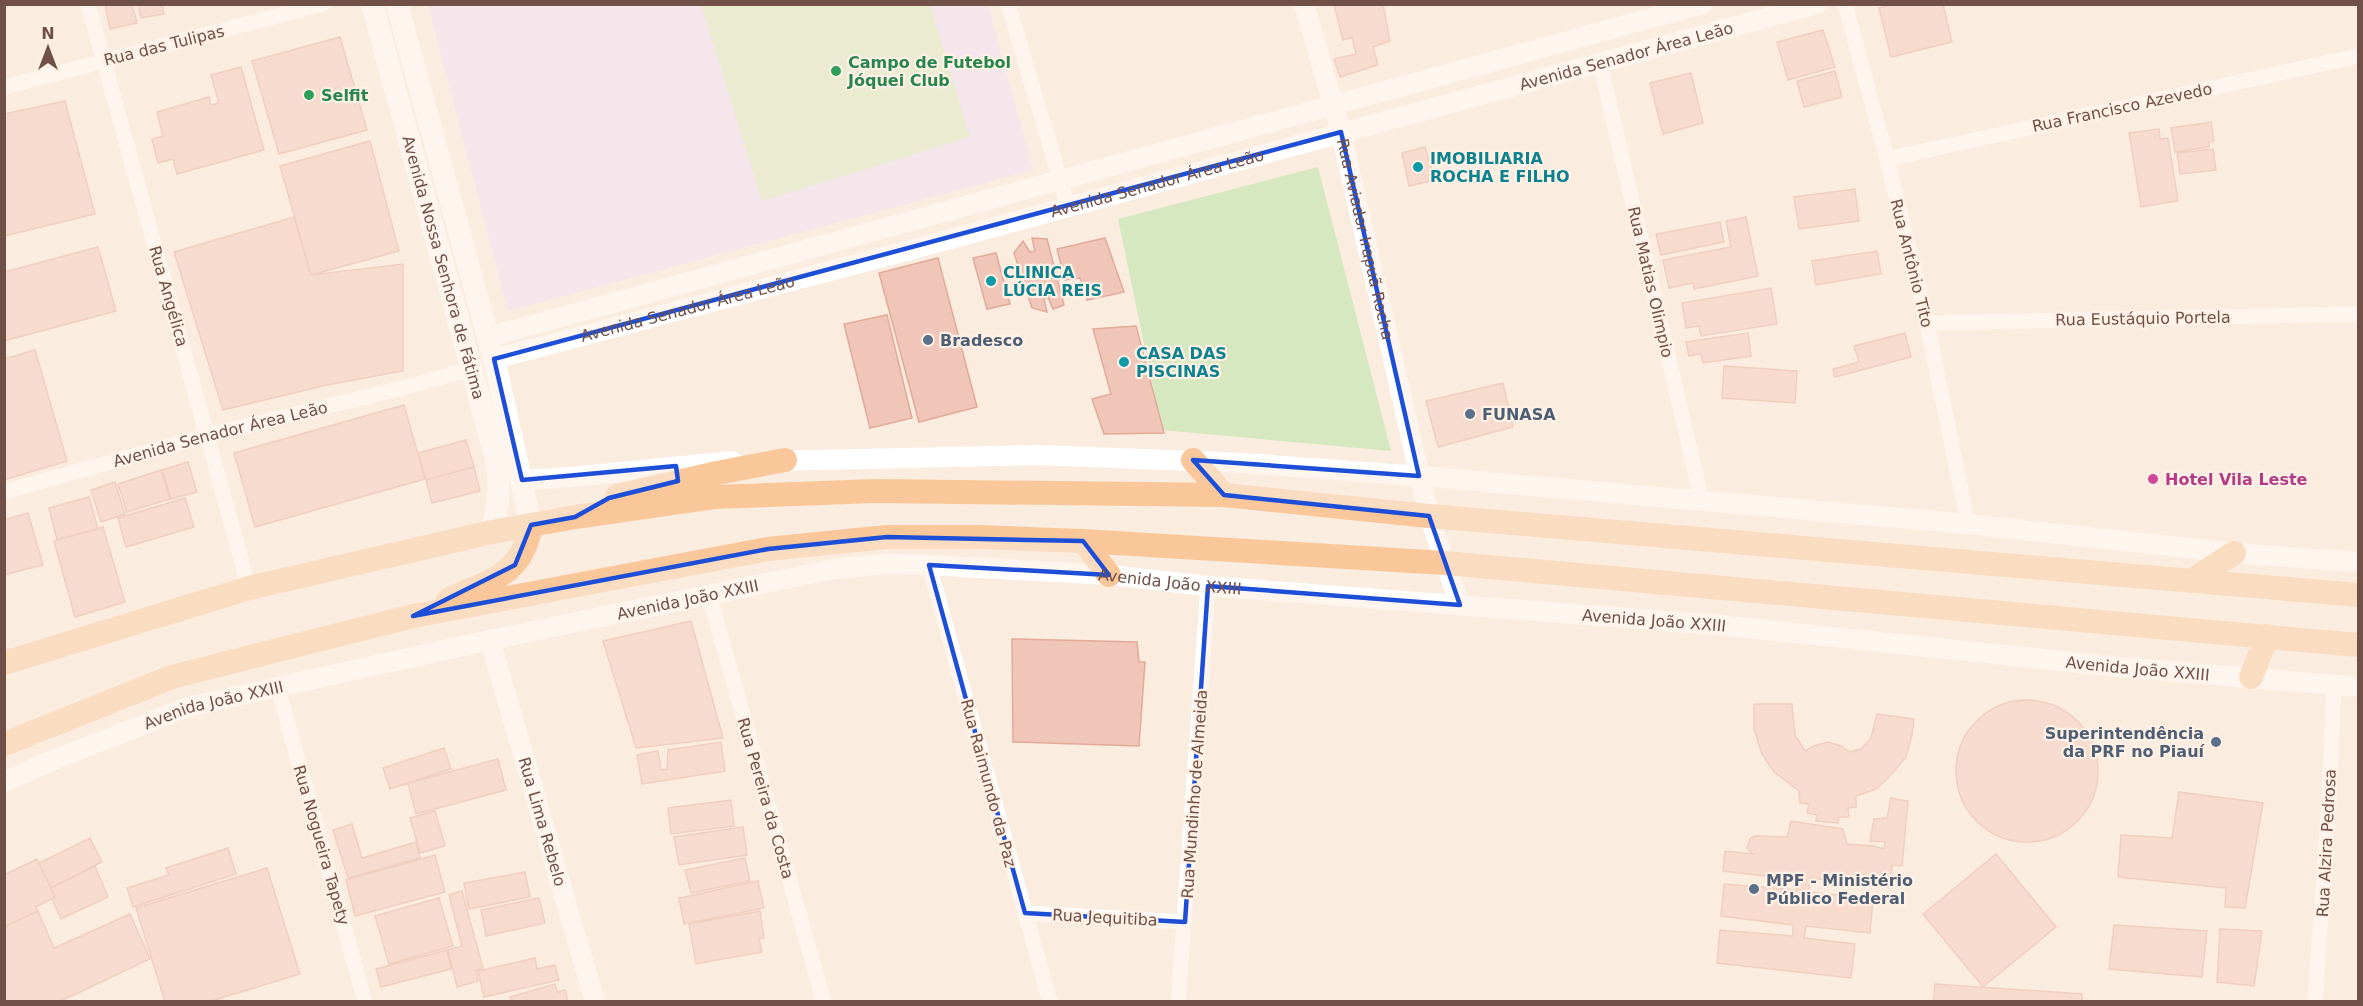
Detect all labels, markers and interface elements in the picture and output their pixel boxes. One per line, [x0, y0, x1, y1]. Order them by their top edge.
north arrow [18, 18, 78, 78]
street label: Avenida Senador Área Leão [1517, 18, 1735, 94]
street label: Rua das Tulipas [102, 21, 226, 70]
text: N [41, 24, 55, 43]
place label: Campo de Futebol Jóquei Club [847, 53, 1011, 90]
marker: Campo de Futebol Jóquei Club [829, 64, 843, 78]
street label: Rua Francisco Azevedo [2030, 79, 2214, 136]
place label: Selfit [321, 86, 369, 105]
marker: Selfit [302, 88, 316, 102]
street label: Avenida Nossa Senhora de Fátima [398, 133, 488, 402]
street label: Rua Aviador Irapuã Rocha [1333, 137, 1397, 342]
street label: Avenida Senador Área Leão [1048, 145, 1266, 221]
place label: IMOBILIARIA ROCHA E FILHO [1430, 149, 1570, 186]
marker: IMOBILIARIA ROCHA E FILHO [1411, 160, 1425, 174]
street label: Rua Antônio Tito [1886, 197, 1937, 329]
street label: Rua Matias Olimpio [1624, 205, 1677, 359]
street label: Rua Angélica [145, 244, 192, 349]
place label: CLINICA LÚCIA REIS [1003, 263, 1102, 300]
street label: Avenida Senador Área Leão [578, 272, 797, 346]
marker: CLINICA LÚCIA REIS [984, 274, 998, 288]
street label: Rua Eustáquio Portela [2055, 307, 2231, 330]
place label: Bradesco [940, 331, 1023, 350]
marker: Bradesco [921, 333, 935, 347]
place label: CASA DAS PISCINAS [1136, 344, 1227, 381]
marker: CASA DAS PISCINAS [1117, 355, 1131, 369]
street label: Avenida Senador Área Leão [111, 398, 329, 471]
place label: FUNASA [1482, 405, 1556, 424]
marker: FUNASA [1463, 407, 1477, 421]
place label: Hotel Vila Leste [2165, 470, 2308, 489]
marker: Hotel Vila Leste [2146, 472, 2160, 486]
street label: Avenida João XXIII [1097, 565, 1242, 599]
street label: Avenida João XXIII [615, 576, 760, 624]
street label: Avenida João XXIII [1582, 606, 1727, 636]
street label: Avenida João XXIII [2065, 652, 2210, 685]
street label: Avenida João XXIII [141, 677, 285, 733]
street label: Rua Mundinho de Almeida [1178, 689, 1211, 899]
street label: Rua Raimundo da Paz [957, 697, 1020, 869]
street label: Rua Pereira da Costa [733, 715, 798, 881]
place label: Superintendência da PRF no Piauí [2045, 724, 2206, 761]
marker: Superintendência da PRF no Piauí [2209, 735, 2223, 749]
street label: Rua Lima Rebelo [514, 755, 570, 889]
street label: Rua Nogueira Tapety [290, 763, 354, 928]
street label: Rua Alzira Pedrosa [2313, 768, 2340, 918]
place label: MPF - Ministério Público Federal [1766, 871, 1913, 908]
marker: MPF - Ministério Público Federal [1747, 882, 1761, 896]
street label: Rua Jequitiba [1052, 905, 1158, 930]

